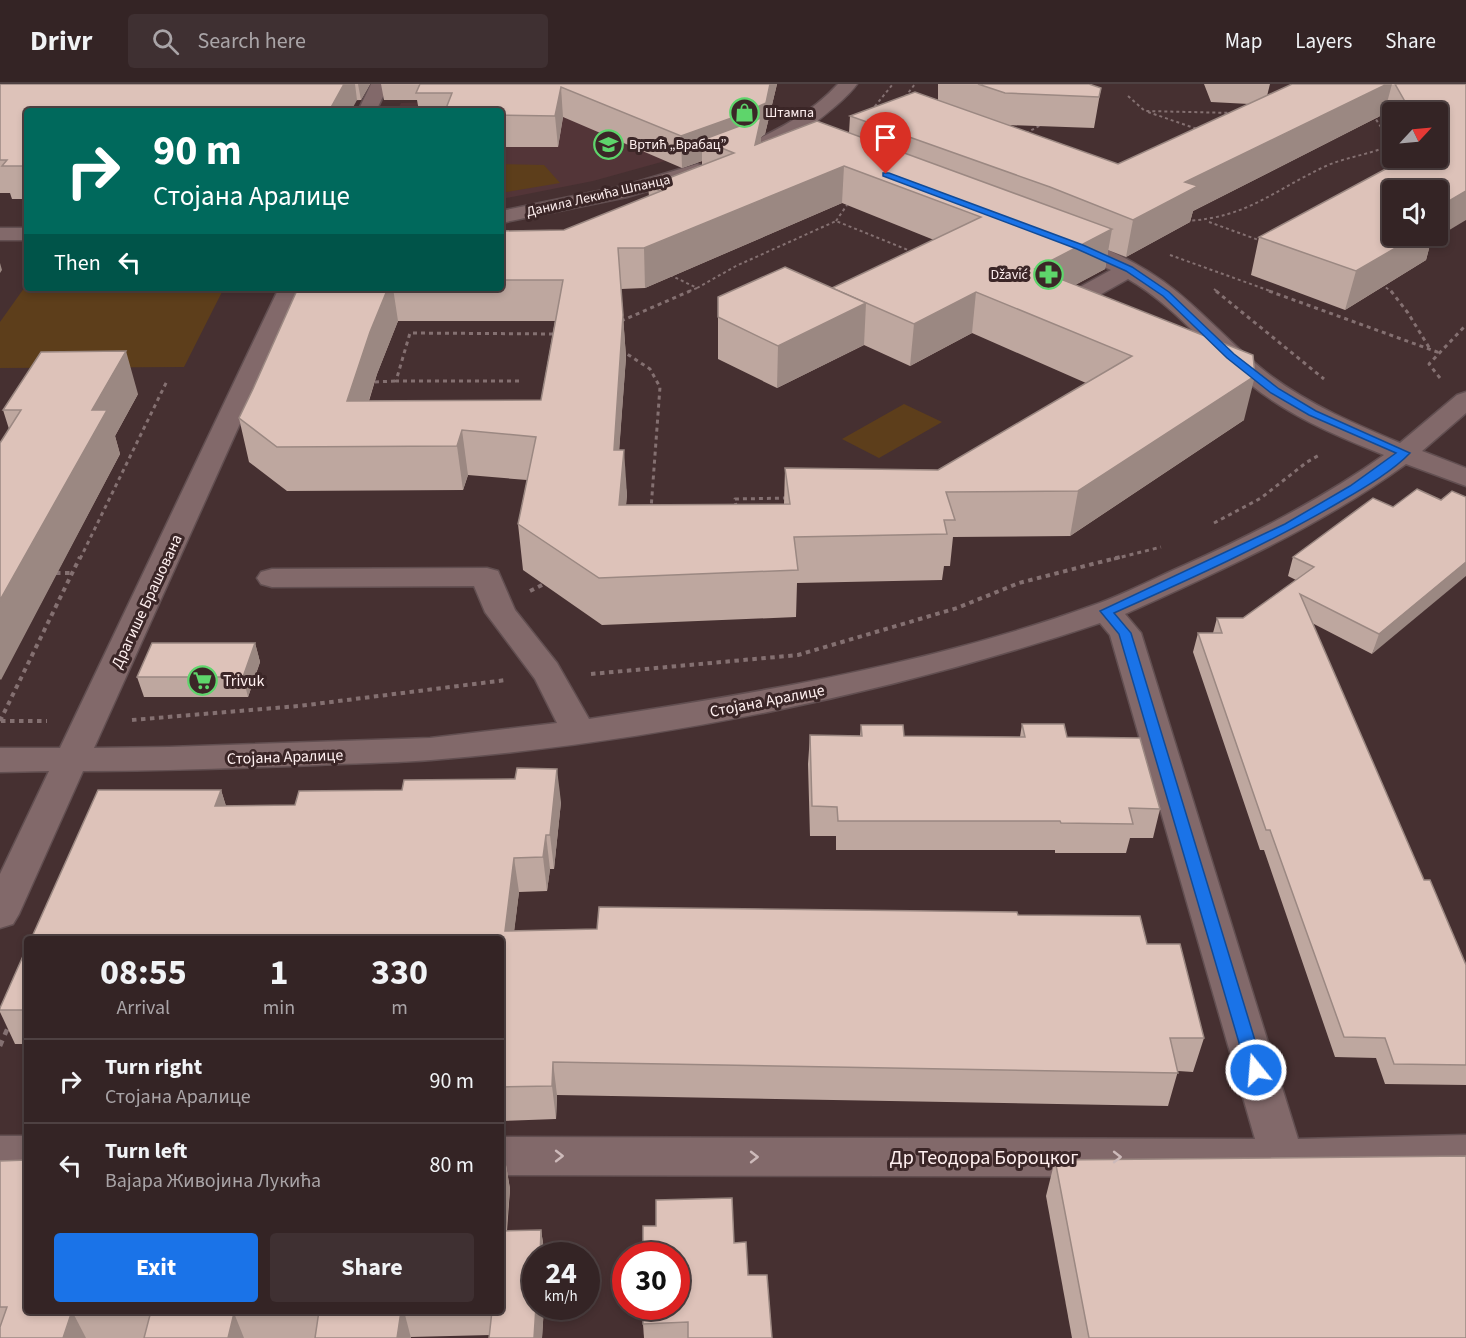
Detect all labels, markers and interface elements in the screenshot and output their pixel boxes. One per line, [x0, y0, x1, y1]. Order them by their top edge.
search box [128, 14, 548, 68]
text: Drivr [30, 21, 92, 61]
icon: search [149, 25, 182, 58]
text: Search here [197, 25, 306, 57]
text: Map [1225, 26, 1262, 56]
text: Layers [1295, 26, 1352, 56]
text: Share [1385, 26, 1436, 56]
shop icon: Штампа [728, 96, 760, 128]
north arrow [1382, 102, 1448, 168]
map controls [1382, 102, 1448, 246]
place label: Штампа [765, 103, 814, 123]
pin [860, 112, 911, 174]
text: 90 m [153, 121, 242, 181]
icon: arrive [869, 121, 902, 154]
school or university icon: Вртић „Врабац” [592, 128, 624, 160]
icon: right [54, 132, 132, 210]
place label: Вртић „Врабац” [629, 135, 727, 155]
street label: Данила Лекића Шпанца [524, 170, 672, 222]
text: Стојана Аралице [153, 177, 350, 216]
button: sound [1382, 180, 1448, 246]
icon: left [113, 246, 146, 279]
text: Then [54, 247, 101, 279]
pharmacy icon: Džavić [1033, 258, 1065, 290]
place label: Džavić [990, 265, 1029, 285]
street label: Драгише Брашована [106, 531, 188, 672]
supermarket icon: Trivuk [186, 664, 218, 696]
place label: Trivuk [223, 670, 264, 692]
street label: Стојана Аралице [708, 679, 827, 723]
street label: Стојана Аралице [226, 744, 344, 770]
text: 08:55 [100, 947, 187, 998]
text: 1 [269, 947, 288, 998]
text: 330 [371, 947, 428, 998]
text: Arrival [116, 994, 170, 1022]
text: min [263, 994, 295, 1022]
text: m [391, 994, 408, 1022]
position arrow [1224, 1038, 1288, 1102]
text: Turn right [105, 1051, 202, 1083]
icon: right [54, 1065, 87, 1098]
text: 90 m [429, 1065, 474, 1097]
text: Стојана Аралице [105, 1083, 251, 1111]
text: Turn left [105, 1135, 187, 1167]
street label: Др Теодора Бороцког [890, 1144, 1078, 1172]
icon: left [54, 1149, 87, 1182]
text: 80 m [429, 1149, 474, 1181]
one-way arrow [555, 1150, 564, 1162]
one-way arrow [750, 1151, 759, 1163]
one-way arrow [1113, 1151, 1122, 1163]
text: Вајара Живојина Лукића [105, 1167, 321, 1195]
button: Exit [54, 1233, 258, 1302]
button: Share [270, 1233, 474, 1302]
speed limit sign: 30 [612, 1242, 690, 1320]
text: 24 [545, 1252, 577, 1295]
text: km/h [544, 1286, 578, 1307]

